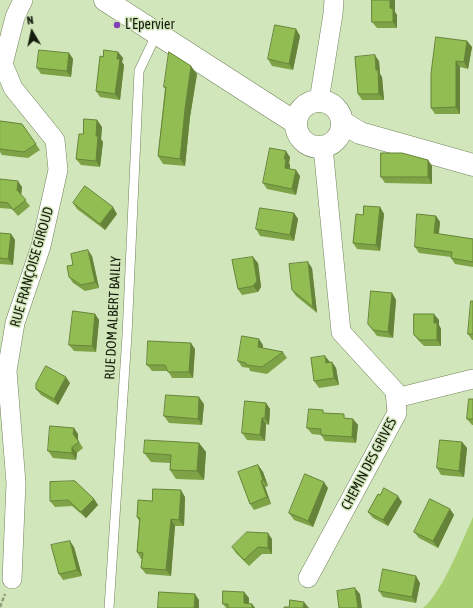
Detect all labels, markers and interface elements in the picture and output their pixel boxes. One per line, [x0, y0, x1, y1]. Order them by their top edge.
north arrow [12, 12, 52, 52]
text: N [26, 14, 34, 27]
place label: L'Epervier [125, 17, 175, 33]
marker: L'Epervier [112, 20, 122, 30]
street label: RUE FRANÇOISE GIROUD [7, 205, 57, 329]
street label: RUE DOM ALBERT BAILLY [101, 256, 125, 380]
street label: CHEMIN DES GRIVES [338, 415, 400, 513]

